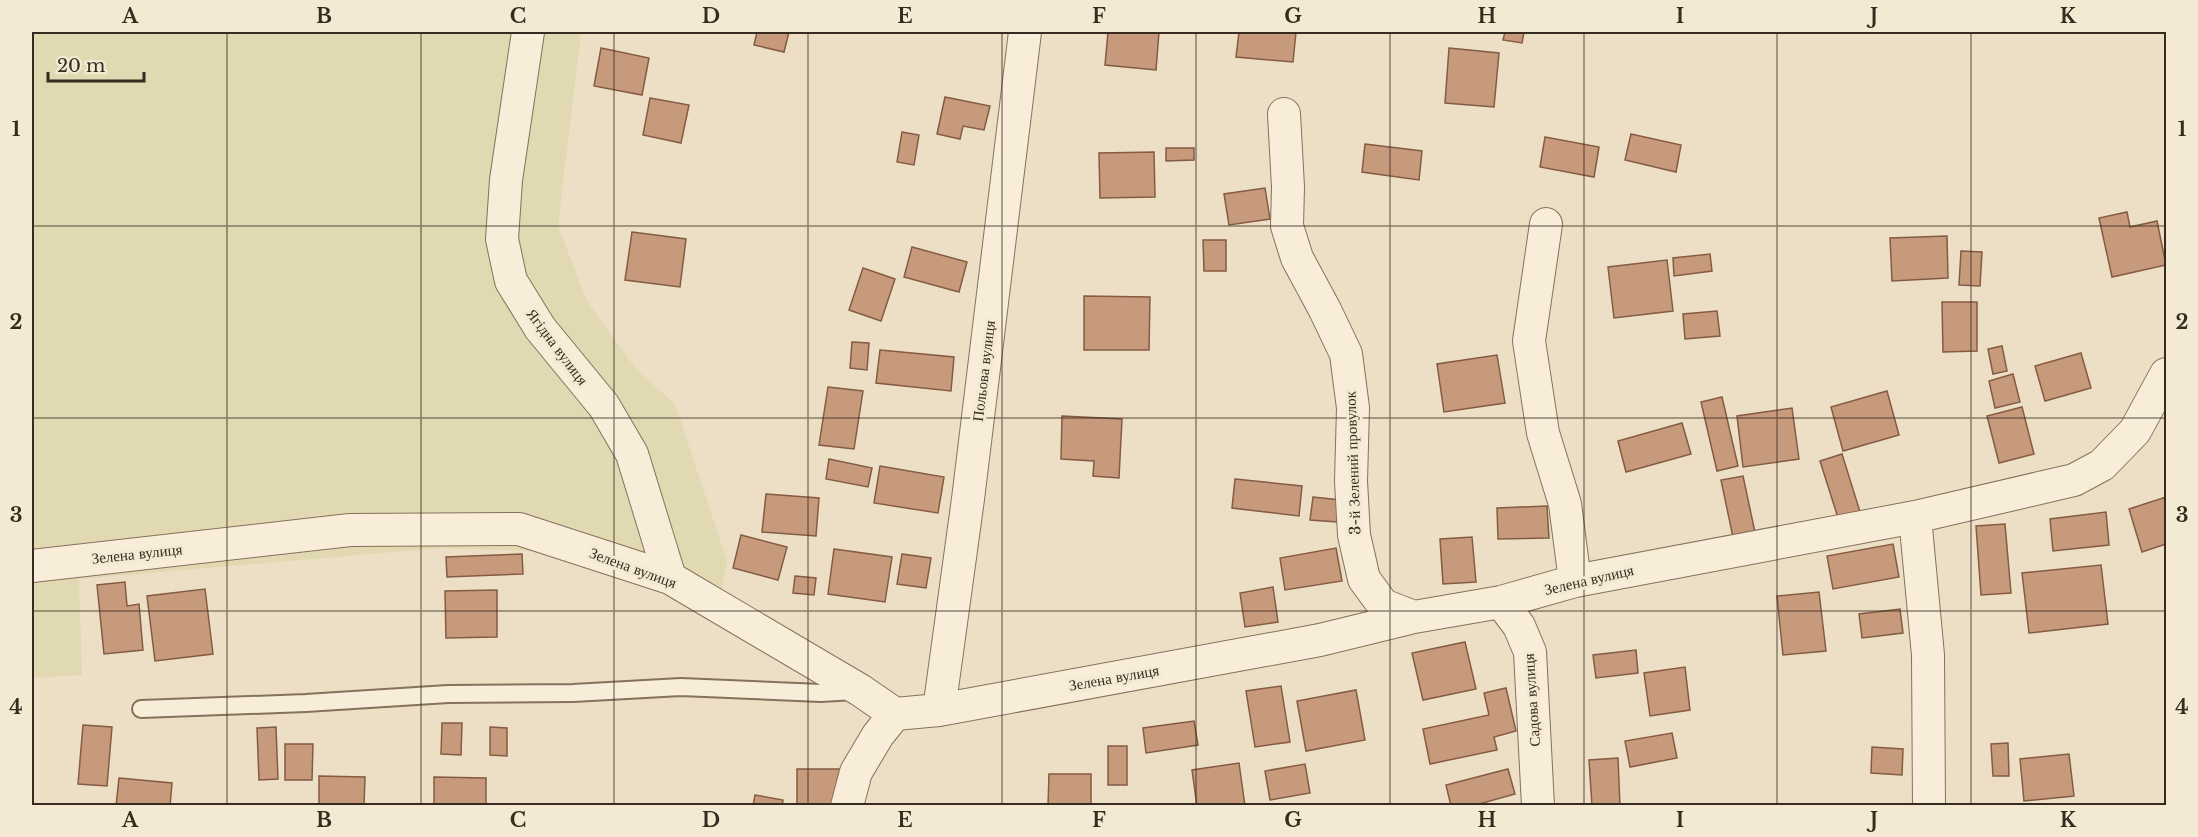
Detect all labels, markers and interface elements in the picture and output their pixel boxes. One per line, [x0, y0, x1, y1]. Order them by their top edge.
text: A [121, 4, 139, 28]
text: B [316, 4, 332, 28]
text: C [510, 4, 526, 28]
text: D [702, 4, 720, 28]
text: E [897, 4, 913, 28]
text: F [1092, 4, 1106, 28]
text: G [1284, 4, 1302, 28]
text: H [1478, 4, 1497, 28]
text: I [1676, 4, 1684, 28]
text: J [1866, 4, 1878, 28]
text: K [2060, 4, 2077, 28]
scale bar [48, 45, 144, 83]
text: 20 m [57, 55, 105, 77]
text: 1 [12, 117, 21, 141]
text: 1 [2178, 117, 2187, 141]
street label: Ягідна вулиця [522, 305, 592, 389]
text: 2 [9, 310, 23, 334]
text: 2 [2175, 310, 2189, 334]
street label: Польова вулиця [968, 319, 999, 423]
street label: 3-й Зелений провулок [1340, 390, 1365, 535]
text: 3 [10, 503, 22, 527]
text: 3 [2176, 503, 2188, 527]
street label: Зелена вулиця [91, 539, 183, 568]
street label: Зелена вулиця [587, 543, 679, 592]
street label: Зелена вулиця [1542, 560, 1636, 599]
street label: Садова вулиця [1519, 653, 1544, 747]
street label: Зелена вулиця [1067, 660, 1161, 695]
text: 4 [9, 695, 23, 719]
text: 4 [2175, 695, 2189, 719]
text: A [121, 808, 139, 832]
text: B [316, 808, 332, 832]
text: C [510, 808, 526, 832]
text: D [702, 808, 720, 832]
text: E [897, 808, 913, 832]
text: F [1092, 808, 1106, 832]
text: G [1284, 808, 1302, 832]
text: H [1478, 808, 1497, 832]
text: I [1676, 808, 1684, 832]
text: J [1866, 808, 1878, 832]
text: K [2060, 808, 2077, 832]

